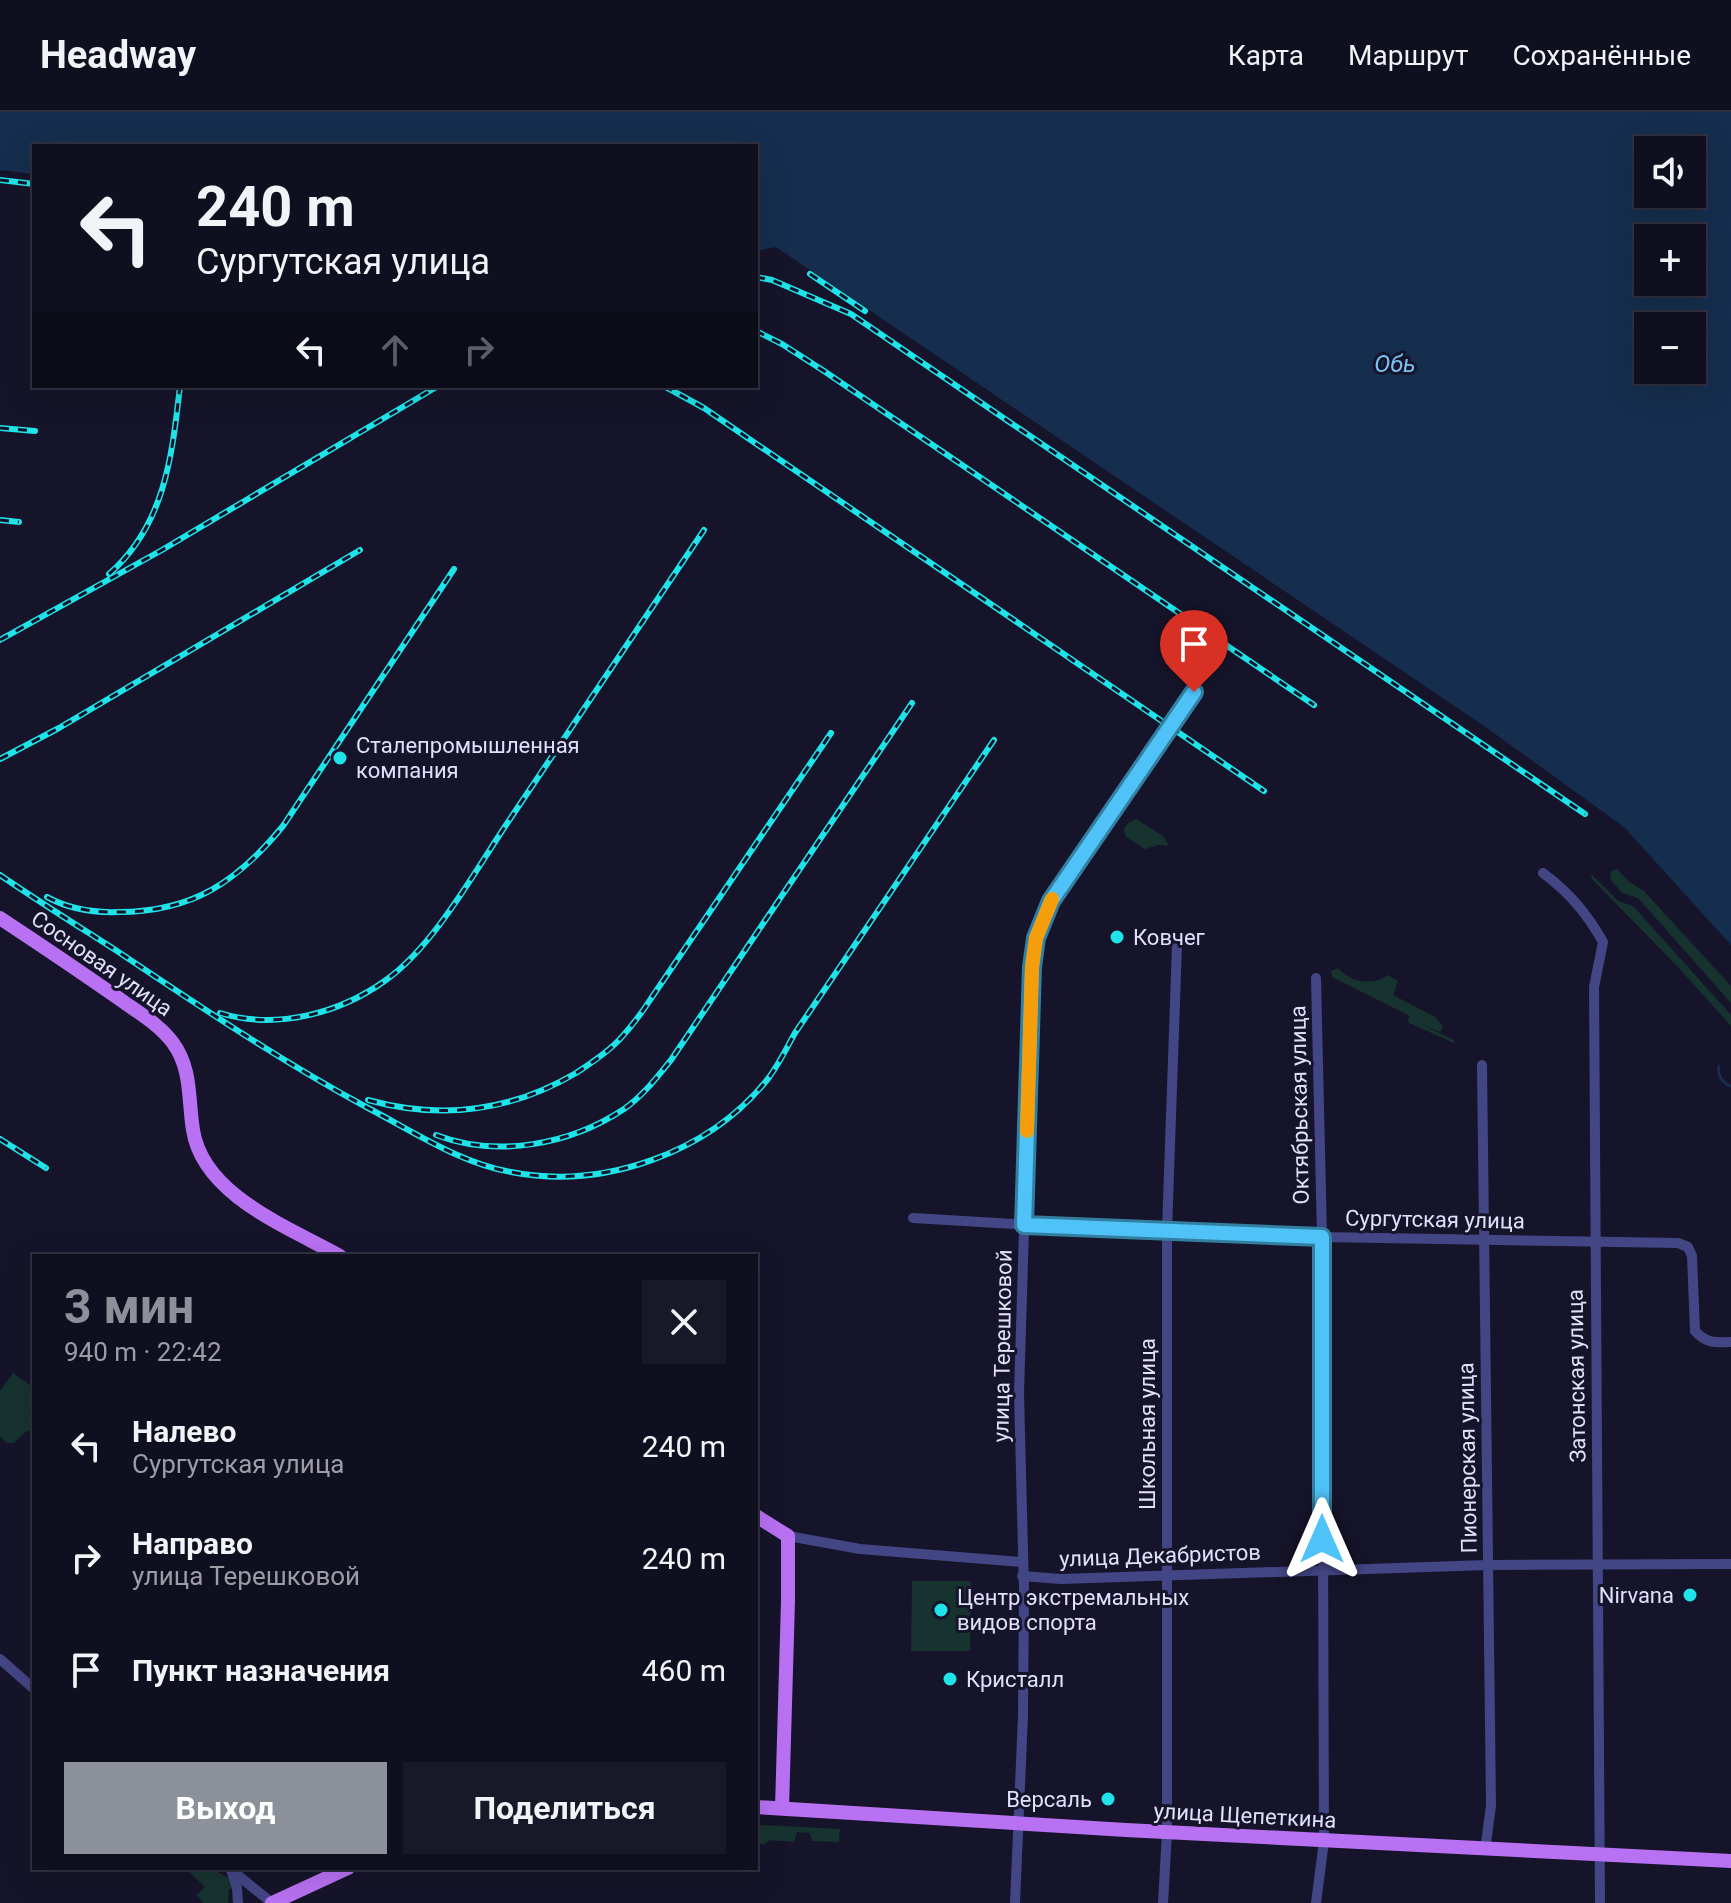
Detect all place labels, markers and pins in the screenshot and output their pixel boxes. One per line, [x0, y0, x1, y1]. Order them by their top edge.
pin [1160, 610, 1228, 692]
place label: Сталепромышленная компания [356, 733, 580, 783]
marker: Сталепромышленная компания [331, 749, 349, 767]
place label: Ковчег [1133, 925, 1206, 950]
marker: Ковчег [1108, 928, 1126, 946]
place label: Nirvana [1599, 1583, 1674, 1608]
place label: Центр экстремальных видов спорта [957, 1585, 1189, 1635]
marker: Nirvana [1681, 1586, 1699, 1604]
marker: Центр экстремальных видов спорта [932, 1601, 950, 1619]
place label: Кристалл [966, 1667, 1064, 1692]
marker: Кристалл [941, 1670, 959, 1688]
place label: Версаль [1006, 1787, 1092, 1812]
marker: Версаль [1099, 1790, 1117, 1808]

